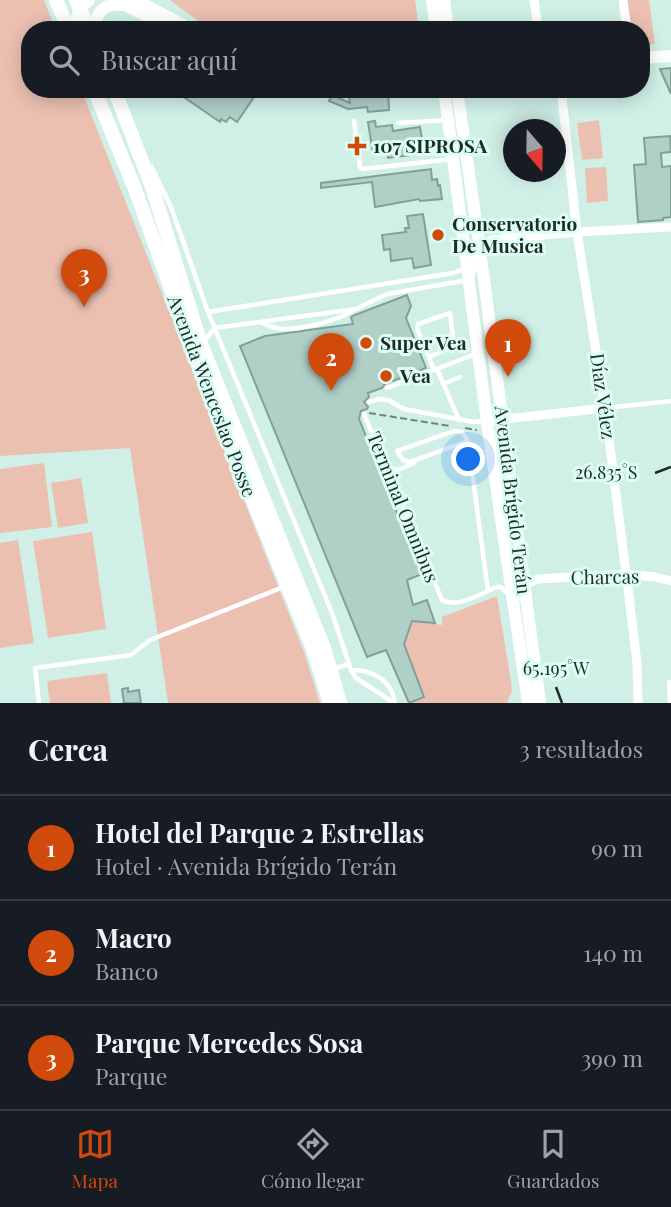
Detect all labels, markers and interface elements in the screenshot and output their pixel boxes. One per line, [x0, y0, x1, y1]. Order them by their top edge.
search box [21, 21, 650, 98]
icon: search [45, 41, 83, 79]
text: Buscar aquí [101, 42, 237, 77]
north arrow [503, 119, 566, 182]
place label: 107 SIPROSA [373, 132, 488, 158]
marker: 107 SIPROSA [347, 136, 367, 156]
place label: Conservatorio De Musica [452, 210, 577, 258]
marker: Conservatorio De Musica [430, 227, 446, 243]
pin: 3 [61, 249, 107, 307]
street label: Avenida Wenceslao Posse [162, 290, 263, 500]
pin: 1 [485, 319, 531, 377]
place label: Super Vea [380, 329, 467, 355]
pin: 2 [308, 333, 354, 391]
marker: Super Vea [358, 335, 374, 351]
street label: Díaz Vélez [585, 351, 623, 440]
place label: Vea [399, 362, 431, 388]
marker: Vea [378, 368, 394, 384]
street label: Avenida Brígido Terán [489, 403, 539, 596]
street label: Terminal Omnibus [362, 427, 446, 586]
your location [451, 442, 485, 476]
text: 26.835°S [575, 460, 637, 484]
street label: Charcas [570, 562, 640, 590]
text: 65.195°W [523, 656, 590, 680]
text: Cerca [28, 729, 108, 769]
text: 3 resultados [519, 733, 643, 764]
text: Hotel del Parque 2 Estrellas [95, 815, 424, 850]
text: 1 [47, 832, 55, 863]
text: 90 m [591, 832, 643, 863]
text: Hotel · Avenida Brígido Terán [95, 850, 397, 881]
text: Macro [95, 920, 172, 955]
text: 2 [45, 937, 57, 968]
text: 140 m [583, 937, 643, 968]
text: Banco [95, 955, 158, 986]
text: Parque Mercedes Sosa [95, 1025, 363, 1060]
text: 3 [45, 1042, 57, 1073]
text: 390 m [581, 1042, 643, 1073]
text: Parque [95, 1060, 167, 1091]
tab: Mapa [72, 1125, 118, 1193]
tab: Cómo llegar [261, 1125, 364, 1193]
tab: Guardados [507, 1125, 599, 1193]

